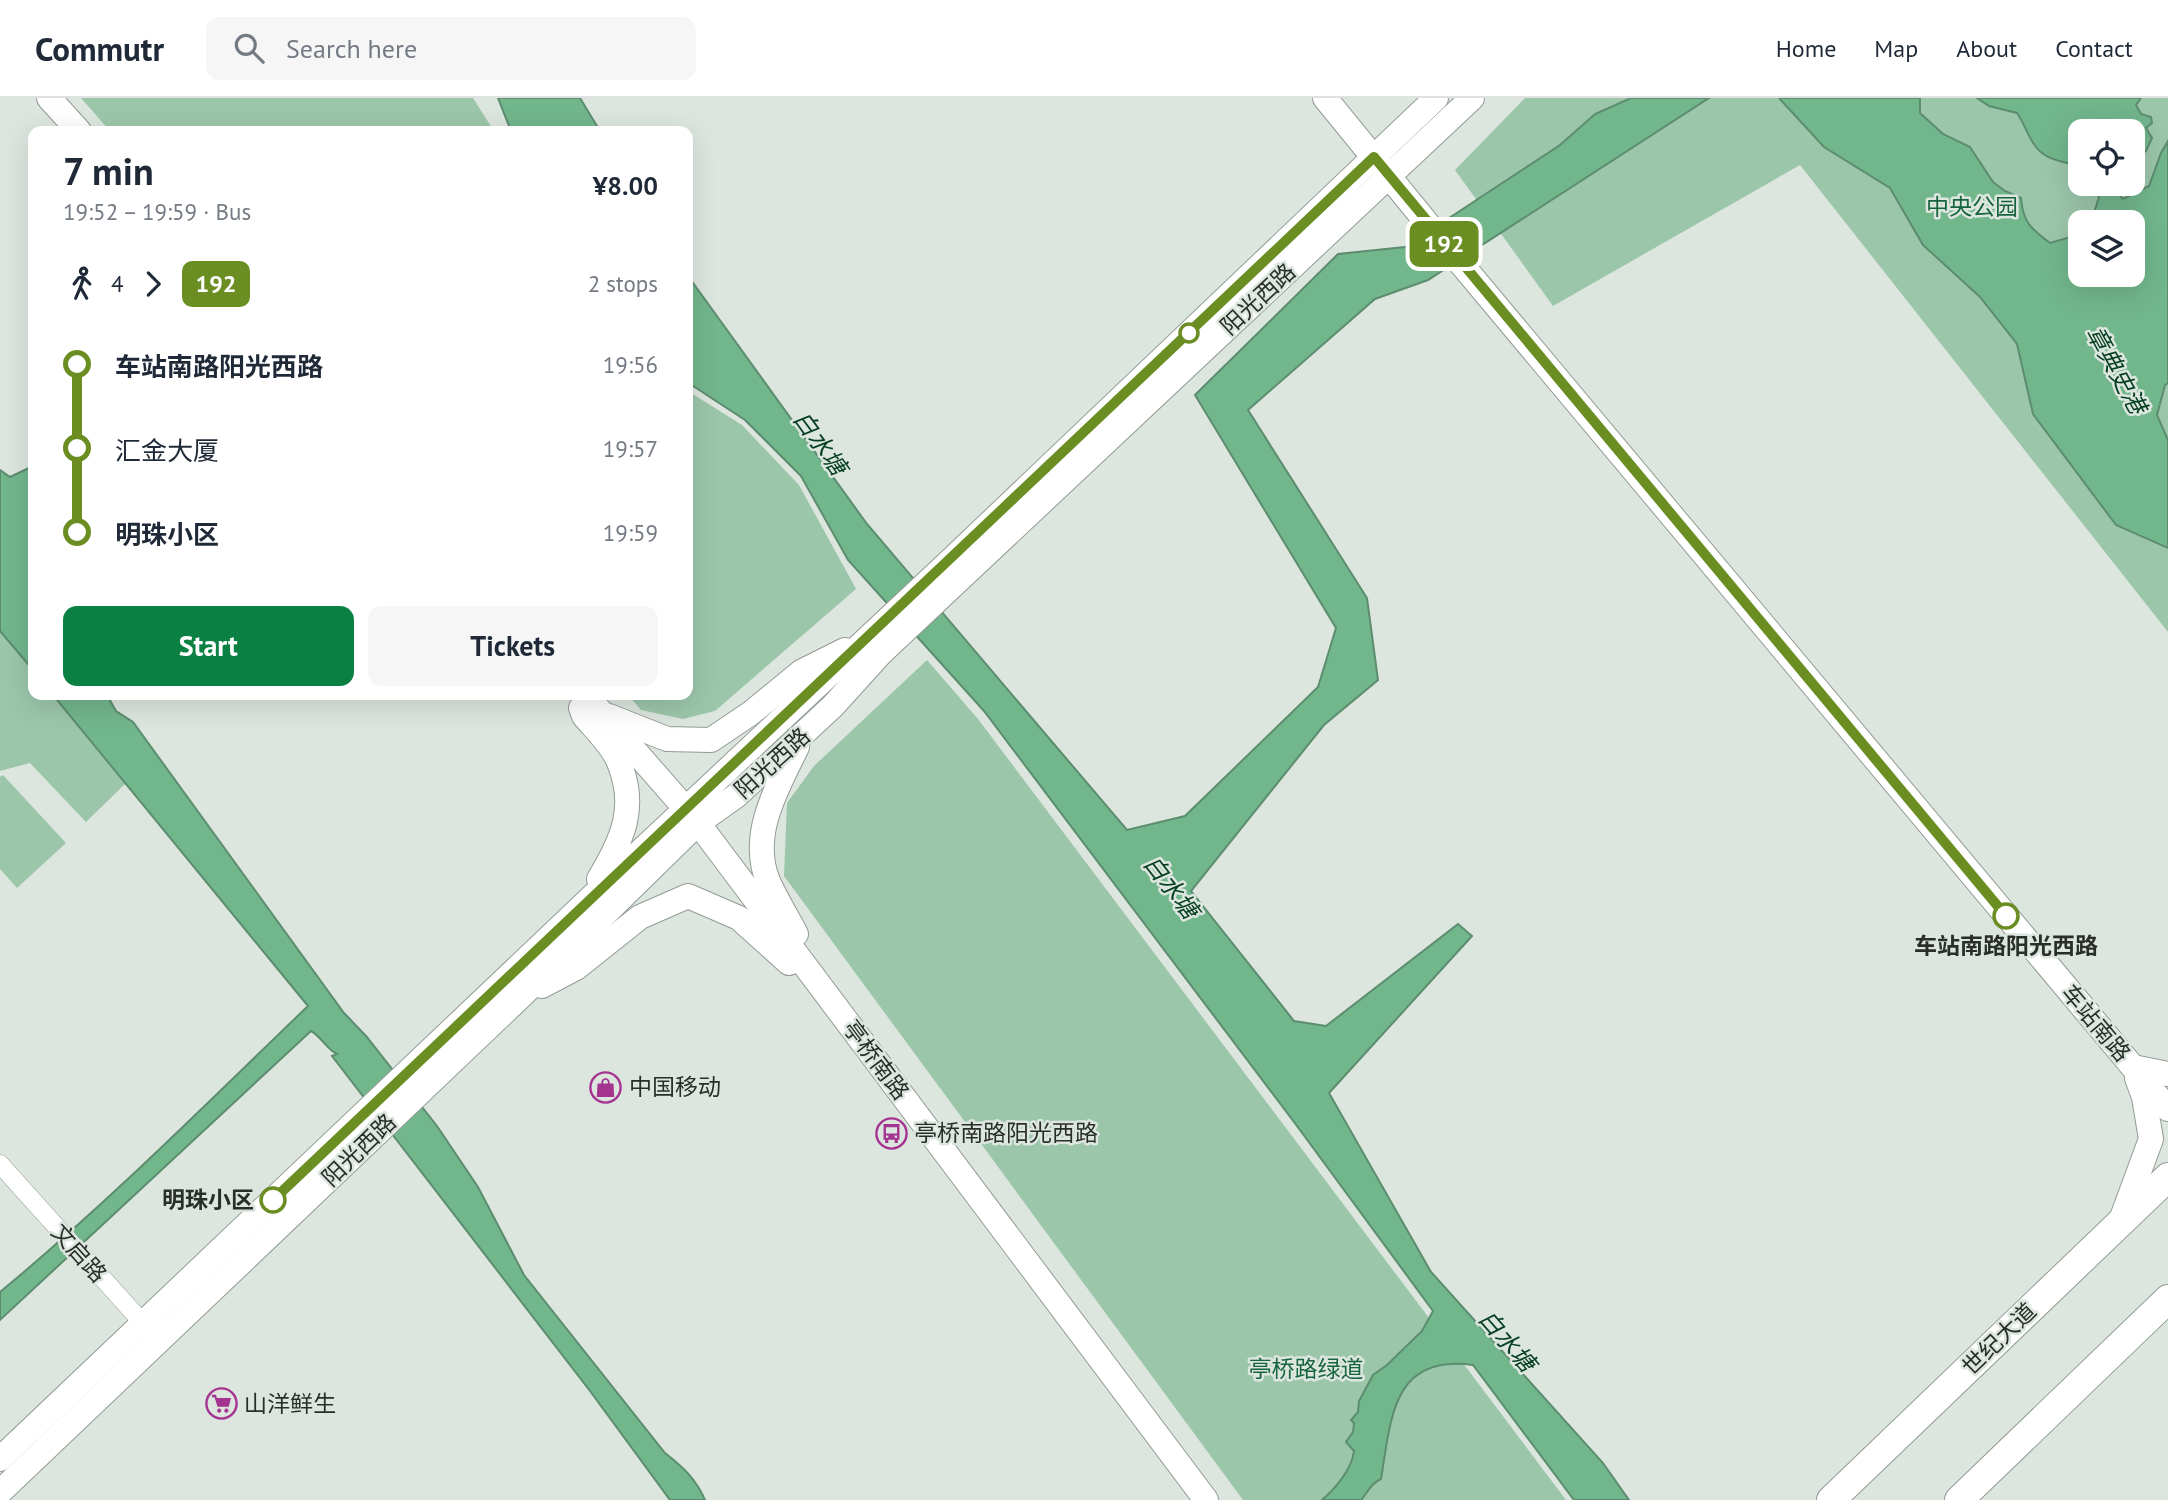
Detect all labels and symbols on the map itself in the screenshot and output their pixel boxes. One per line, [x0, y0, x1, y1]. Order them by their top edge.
park label: 中央公园 [1926, 192, 2018, 221]
line badge: 192 [1404, 221, 1484, 267]
street label: 阳光西路 [1214, 257, 1301, 341]
water label: 章典史港 [2080, 320, 2155, 422]
unlabelled marker [1179, 323, 1199, 343]
water label: 白水塘 [787, 404, 856, 484]
street label: 阳光西路 [728, 721, 816, 804]
water label: 白水塘 [1137, 849, 1208, 928]
marker: 车站南路阳光西路 [1993, 903, 2019, 929]
place label: 车站南路阳光西路 [1914, 931, 2098, 960]
street label: 车站南路 [2056, 978, 2137, 1067]
street label: 亭桥南路 [837, 1014, 916, 1105]
shop icon: 中国移动 [589, 1070, 623, 1104]
place label: 中国移动 [629, 1072, 721, 1101]
street label: 阳光西路 [315, 1107, 402, 1192]
bus stop icon: 亭桥南路阳光西路 [874, 1116, 908, 1150]
place label: 亭桥南路阳光西路 [914, 1118, 1098, 1147]
place label: 明珠小区 [162, 1185, 254, 1214]
marker: 明珠小区 [260, 1187, 286, 1213]
street label: 文启路 [46, 1217, 113, 1288]
street label: 世纪大道 [1955, 1296, 2042, 1381]
water label: 白水塘 [1472, 1303, 1545, 1381]
park label: 亭桥路绿道 [1249, 1354, 1364, 1383]
supermarket icon: 山洋鲜生 [204, 1387, 238, 1421]
place label: 山洋鲜生 [244, 1389, 336, 1418]

